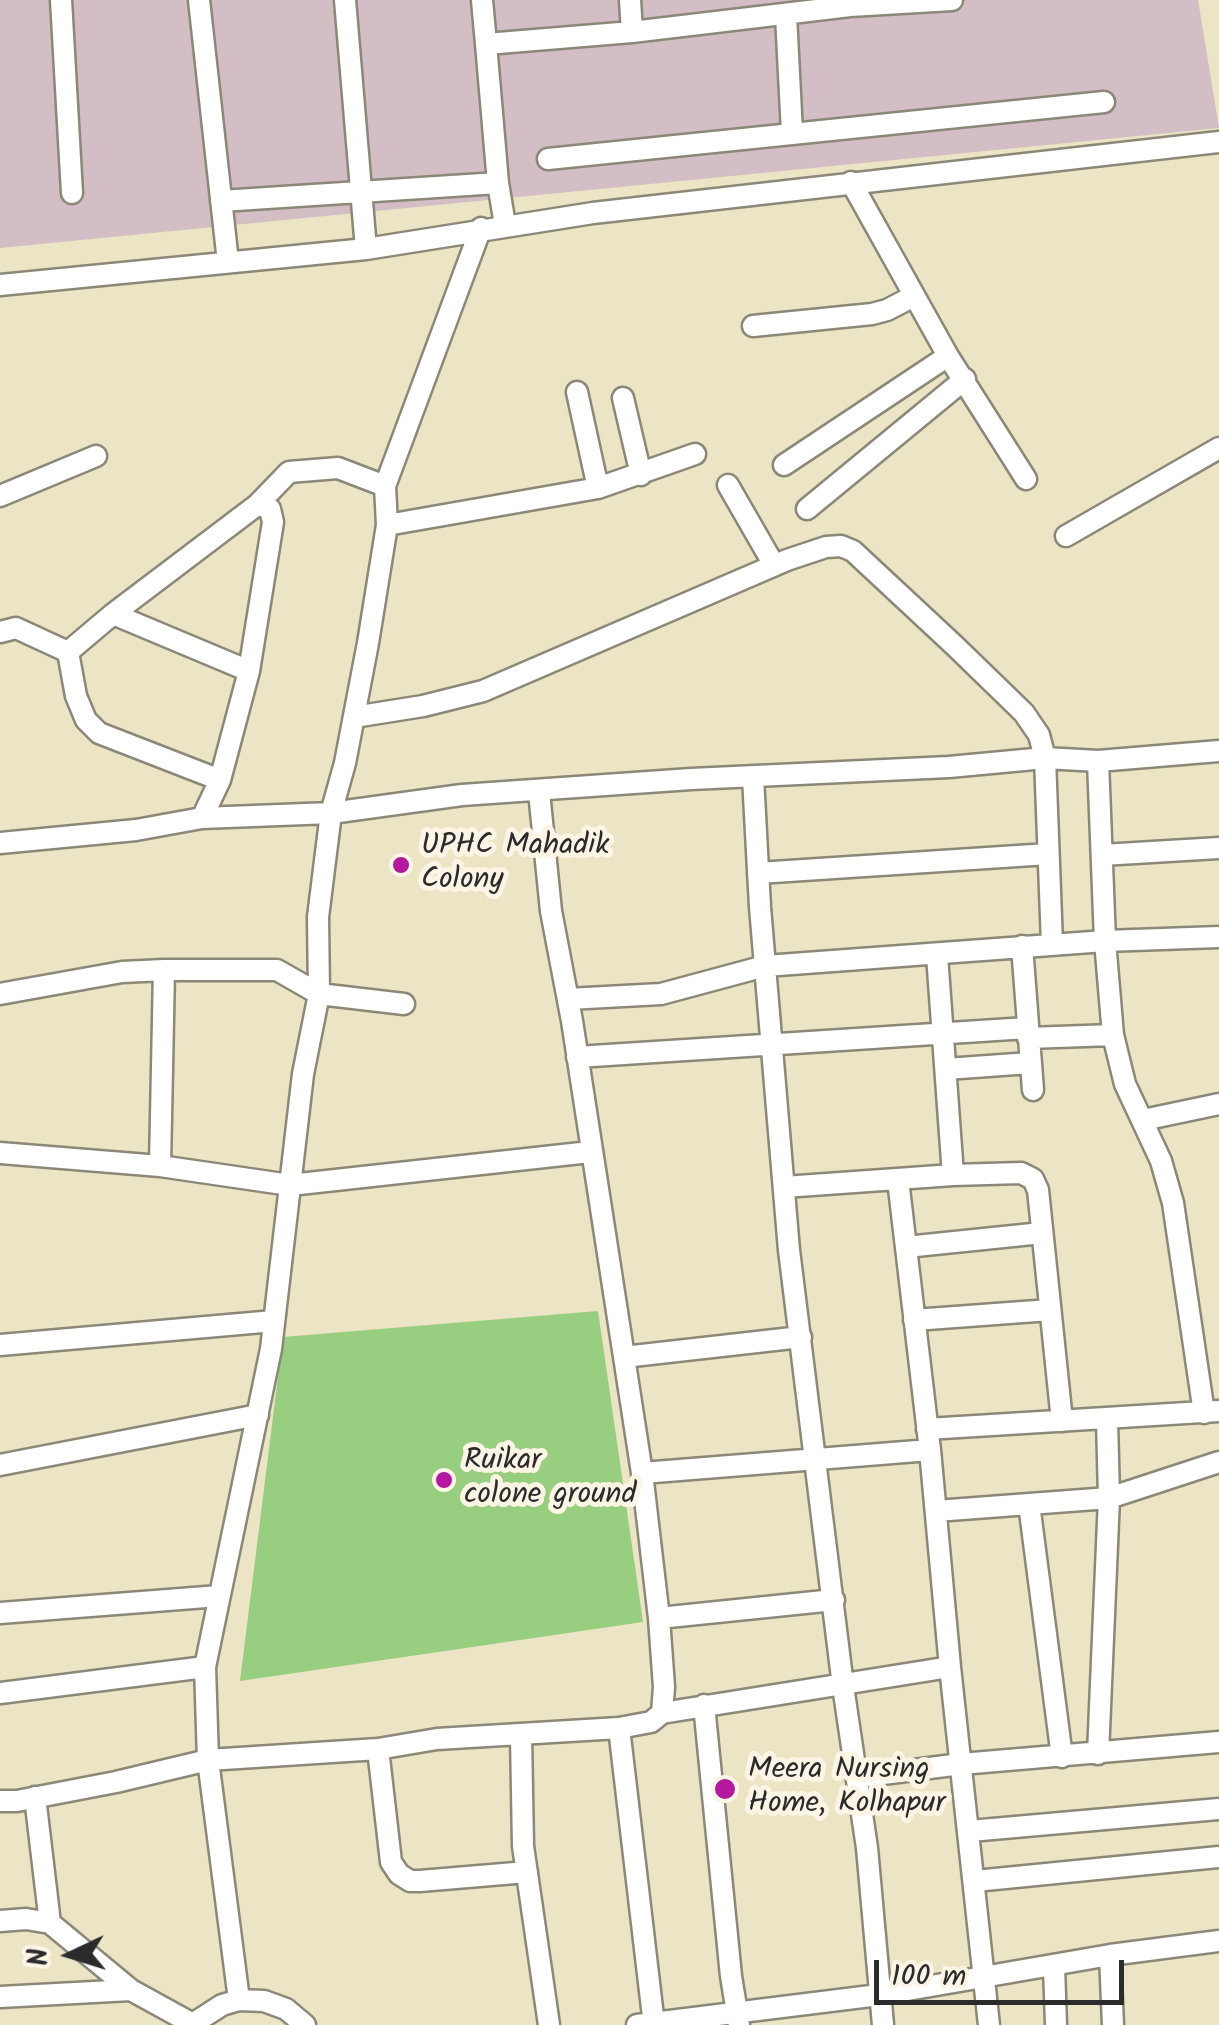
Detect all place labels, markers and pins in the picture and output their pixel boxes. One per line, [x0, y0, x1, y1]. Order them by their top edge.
place label: UPHC Mahadik Colony [421, 830, 609, 900]
marker: UPHC Mahadik Colony [390, 854, 412, 876]
place label: Ruikar colone ground [464, 1445, 637, 1516]
marker: Ruikar colone ground [433, 1469, 455, 1491]
place label: Meera Nursing Home, Kolhapur [748, 1754, 945, 1824]
marker: Meera Nursing Home, Kolhapur [712, 1776, 738, 1802]

